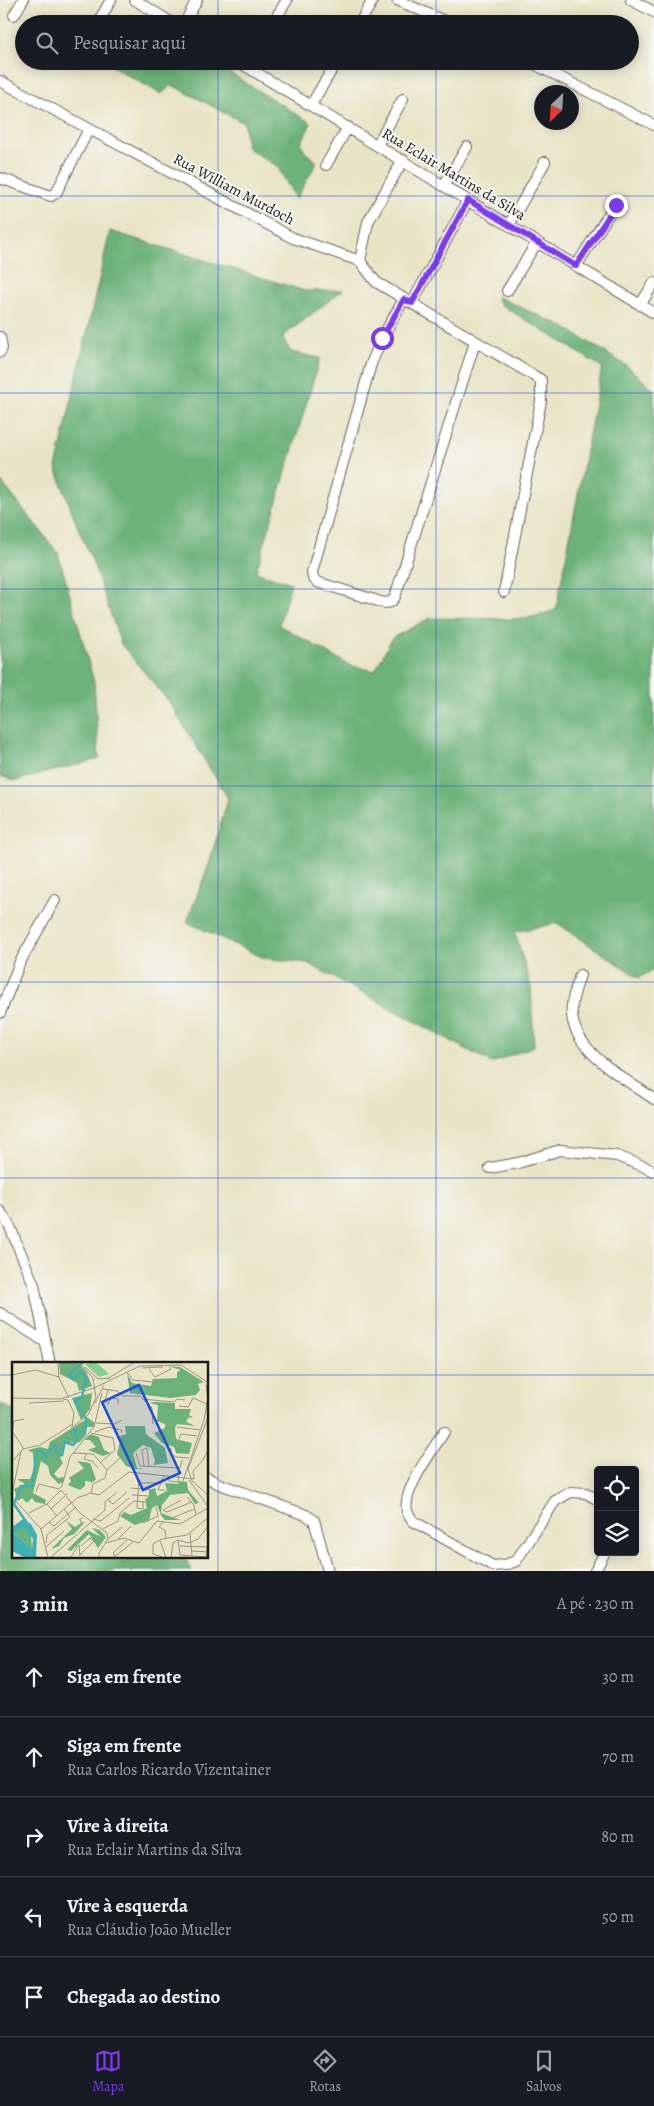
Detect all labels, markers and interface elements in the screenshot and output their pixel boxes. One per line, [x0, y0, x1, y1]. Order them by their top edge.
search box [15, 15, 639, 70]
icon: search [33, 29, 61, 57]
text: Pesquisar aqui [73, 30, 186, 56]
north arrow [534, 85, 579, 130]
street label: Rua Eclair Martins da Silva [379, 123, 529, 225]
street label: Rua William Murdoch [170, 149, 298, 229]
route end [605, 194, 628, 217]
route start [371, 327, 394, 350]
inset map [12, 1362, 209, 1558]
map controls [594, 1466, 639, 1556]
button: locate [594, 1466, 639, 1511]
button: layers [594, 1511, 639, 1556]
text: 3 min [20, 1590, 68, 1618]
text: A pé · 230 m [557, 1593, 634, 1615]
icon: ahead [20, 1663, 48, 1691]
text: Siga em frente [67, 1664, 181, 1690]
text: 30 m [602, 1666, 634, 1688]
text: Siga em frente [67, 1733, 181, 1759]
icon: ahead [20, 1743, 48, 1771]
text: 70 m [602, 1746, 634, 1768]
text: Rua Carlos Ricardo Vizentainer [67, 1759, 271, 1781]
text: Vire à direita [67, 1813, 169, 1839]
icon: right [20, 1823, 48, 1851]
text: 80 m [601, 1826, 634, 1848]
text: Rua Eclair Martins da Silva [67, 1839, 242, 1861]
text: Vire à esquerda [67, 1893, 188, 1919]
icon: left [20, 1903, 48, 1931]
text: 50 m [602, 1906, 634, 1928]
text: Rua Cláudio João Mueller [67, 1919, 231, 1941]
icon: arrive [20, 1983, 48, 2011]
text: Chegada ao destino [67, 1984, 220, 2010]
tab: Mapa [92, 2047, 125, 2096]
tab: Rotas [309, 2047, 341, 2096]
tab: Salvos [526, 2047, 562, 2096]

